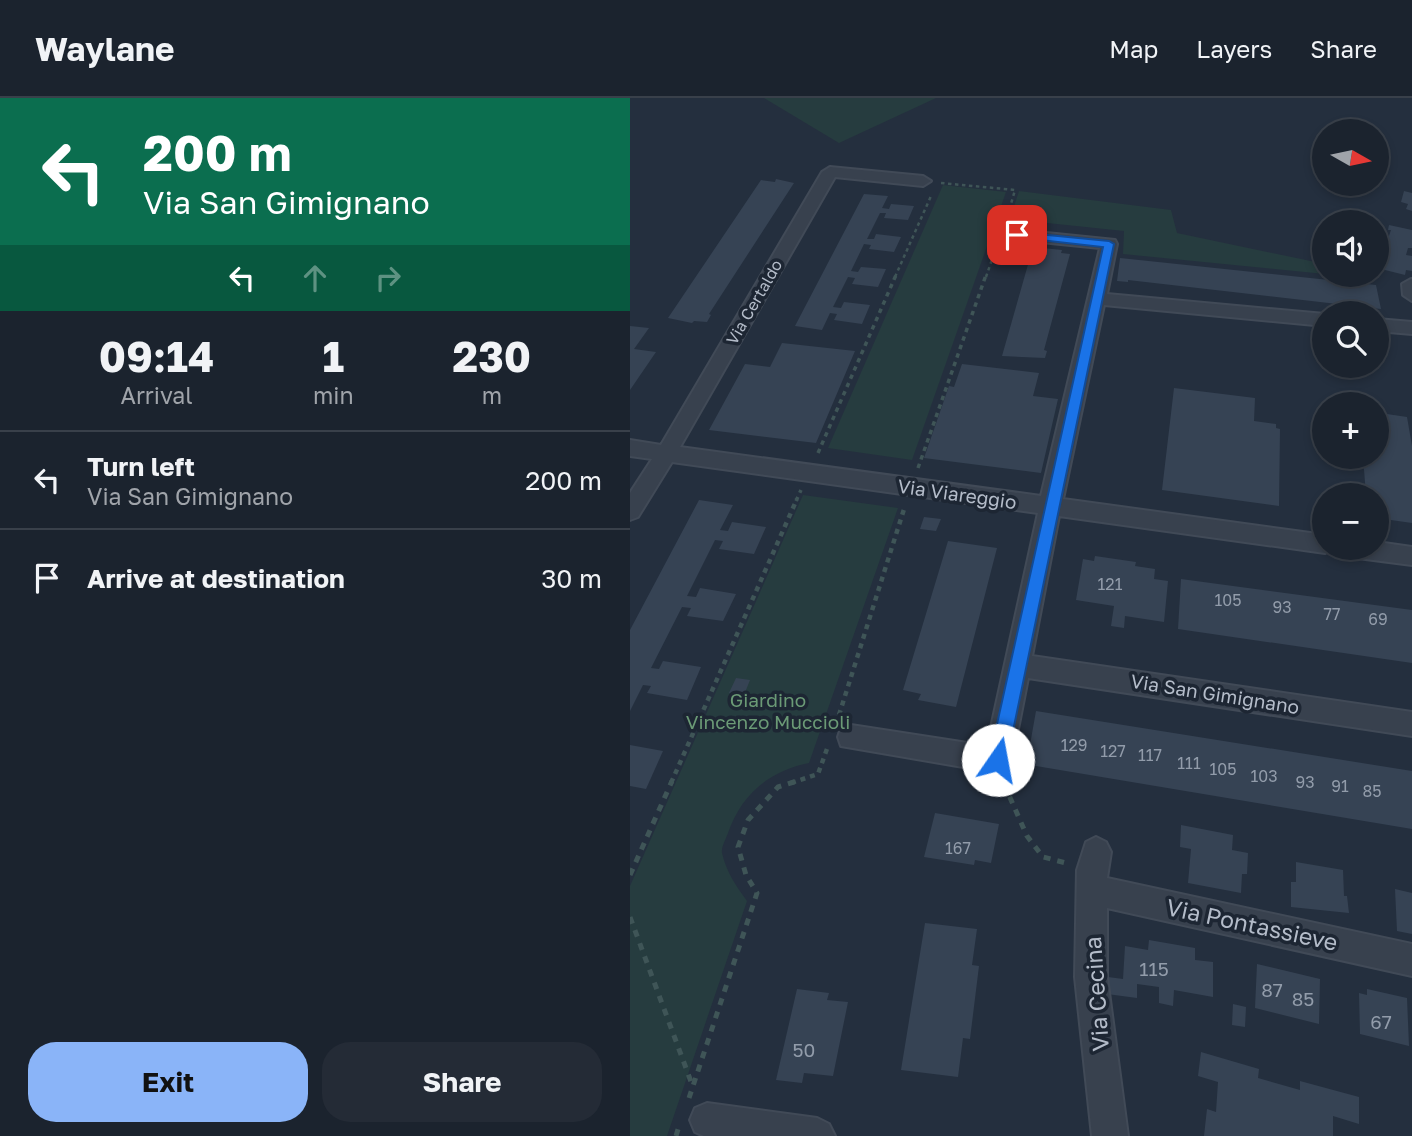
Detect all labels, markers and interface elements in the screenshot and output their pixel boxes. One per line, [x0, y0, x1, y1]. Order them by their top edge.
text: Waylane [35, 29, 174, 68]
text: Map [1109, 34, 1158, 63]
text: Layers [1196, 34, 1272, 63]
text: Share [1310, 34, 1377, 63]
north arrow [1312, 119, 1390, 196]
map controls [1312, 119, 1389, 560]
text: 200 m [143, 123, 292, 182]
icon: left [28, 126, 119, 217]
text: Via San Gimignano [143, 183, 430, 221]
pin [987, 205, 1047, 265]
button: sound [1312, 210, 1389, 287]
icon: arrive [998, 216, 1036, 254]
street label: Via Certaldo [722, 256, 786, 348]
icon: left [223, 259, 261, 297]
icon: ahead [296, 259, 334, 297]
icon: right [369, 259, 407, 297]
button: search [1312, 301, 1389, 378]
text: 09:14 [99, 331, 214, 381]
text: 1 [323, 331, 344, 381]
text: 230 [453, 331, 531, 381]
text: Arrival [120, 381, 193, 409]
text: min [313, 381, 354, 409]
text: m [482, 381, 502, 409]
button: + [1312, 392, 1389, 469]
text: Turn left [87, 451, 195, 482]
icon: left [28, 461, 66, 499]
text: 200 m [525, 465, 602, 496]
street label: Via Viareggio [896, 474, 1018, 513]
text: Via San Gimignano [87, 482, 293, 510]
button: − [1312, 483, 1389, 560]
icon: arrive [28, 559, 66, 597]
text: Arrive at destination [87, 563, 345, 594]
text: 30 m [541, 563, 602, 594]
house number: 121 [1098, 574, 1123, 594]
house number: 105 [1215, 590, 1241, 610]
house number: 93 [1272, 597, 1292, 617]
house number: 77 [1324, 604, 1340, 624]
house number: 69 [1368, 609, 1388, 629]
street label: Via San Gimignano [1129, 669, 1301, 718]
park label: Giardino Vincenzo Muccioli [686, 688, 850, 733]
position arrow [961, 723, 1035, 797]
house number: 129 [1061, 735, 1087, 755]
house number: 127 [1100, 741, 1126, 761]
house number: 117 [1138, 745, 1162, 765]
house number: 111 [1177, 753, 1201, 773]
house number: 105 [1210, 759, 1236, 779]
house number: 103 [1250, 766, 1278, 786]
house number: 93 [1295, 772, 1315, 792]
house number: 91 [1331, 776, 1349, 796]
house number: 85 [1362, 781, 1382, 801]
house number: 167 [945, 838, 971, 858]
street label: Via Pontassieve [1164, 892, 1340, 956]
street label: Via Cecina [1078, 936, 1114, 1052]
house number: 115 [1139, 957, 1169, 980]
house number: 87 [1261, 978, 1283, 1001]
house number: 85 [1292, 987, 1314, 1010]
house number: 67 [1370, 1010, 1392, 1033]
house number: 50 [793, 1038, 815, 1061]
button: Exit [28, 1042, 308, 1122]
button: Share [322, 1042, 602, 1122]

